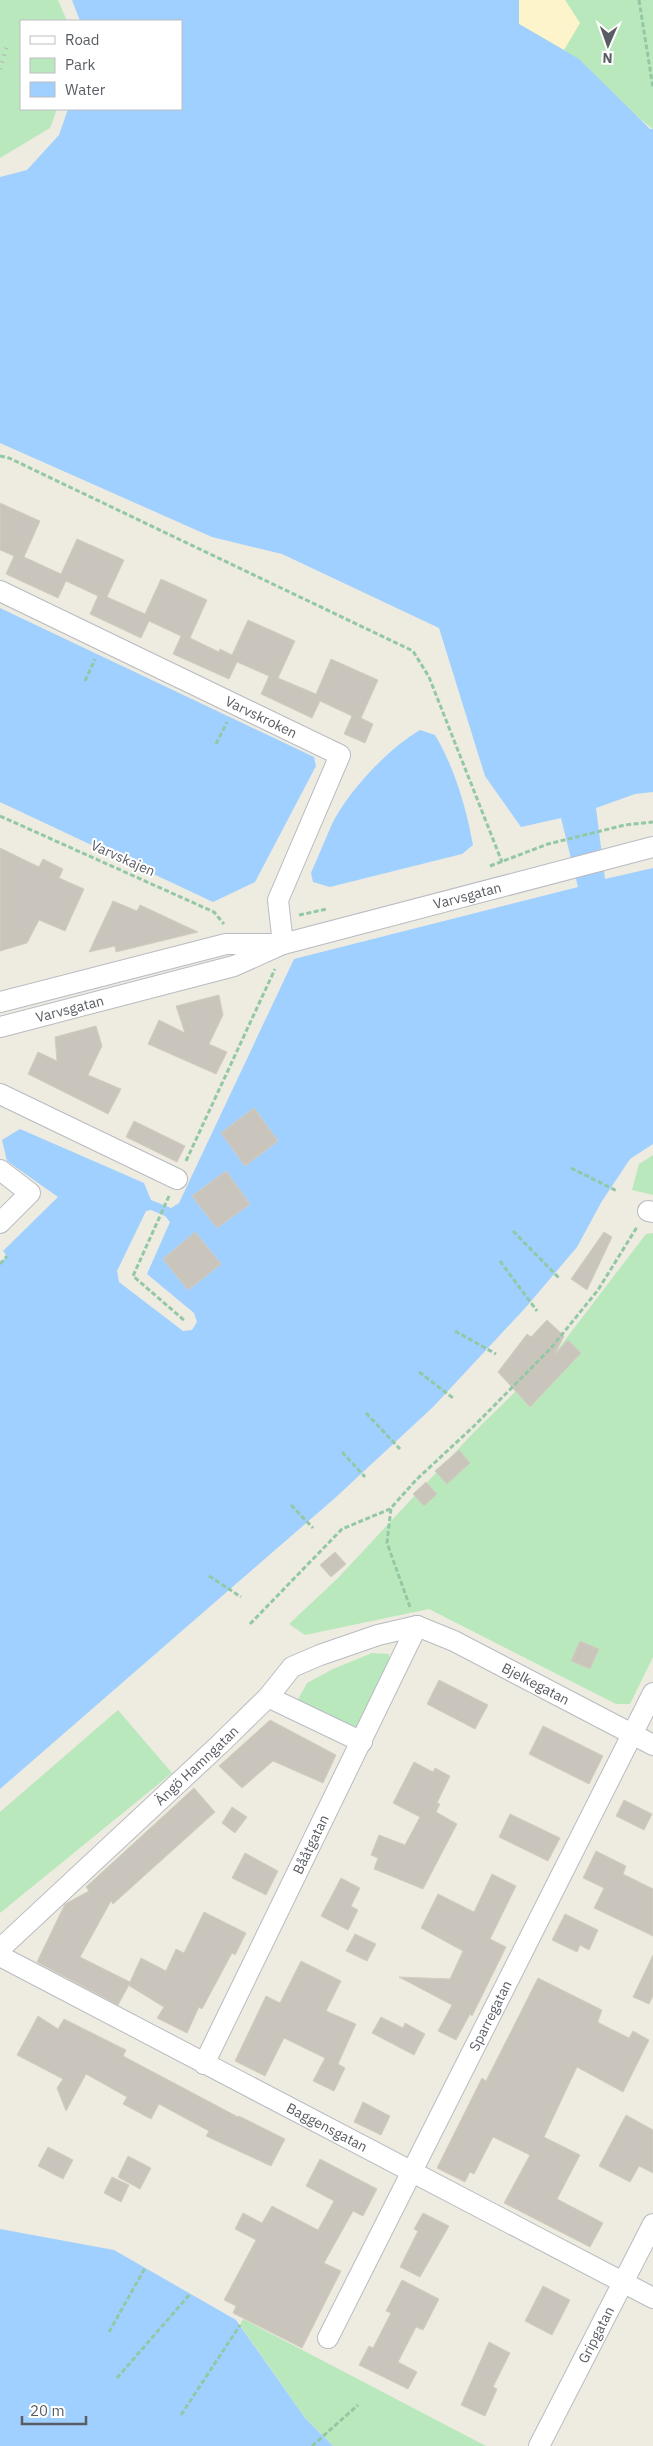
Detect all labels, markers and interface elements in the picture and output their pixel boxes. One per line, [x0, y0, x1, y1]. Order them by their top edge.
legend [20, 20, 182, 110]
north arrow [583, 20, 633, 70]
text: Road [65, 30, 100, 49]
text: N [602, 49, 613, 67]
text: Park [65, 55, 95, 74]
text: Water [65, 80, 106, 99]
street label: Varvskroken [222, 692, 300, 742]
street label: Varvskajen [88, 836, 158, 880]
street label: Varvsgatan [431, 878, 503, 913]
street label: Varvsgatan [34, 991, 106, 1026]
street label: Bjelkegatan [499, 1658, 573, 1709]
street label: Ängö Hamngatan [151, 1722, 242, 1809]
street label: Bååtgatan [289, 1812, 333, 1877]
street label: Sparregatan [465, 1977, 516, 2054]
street label: Baggensgatan [283, 2099, 370, 2156]
street label: Gripgatan [574, 2303, 618, 2366]
scale bar [22, 2394, 86, 2426]
text: 20 m [30, 2401, 65, 2420]

